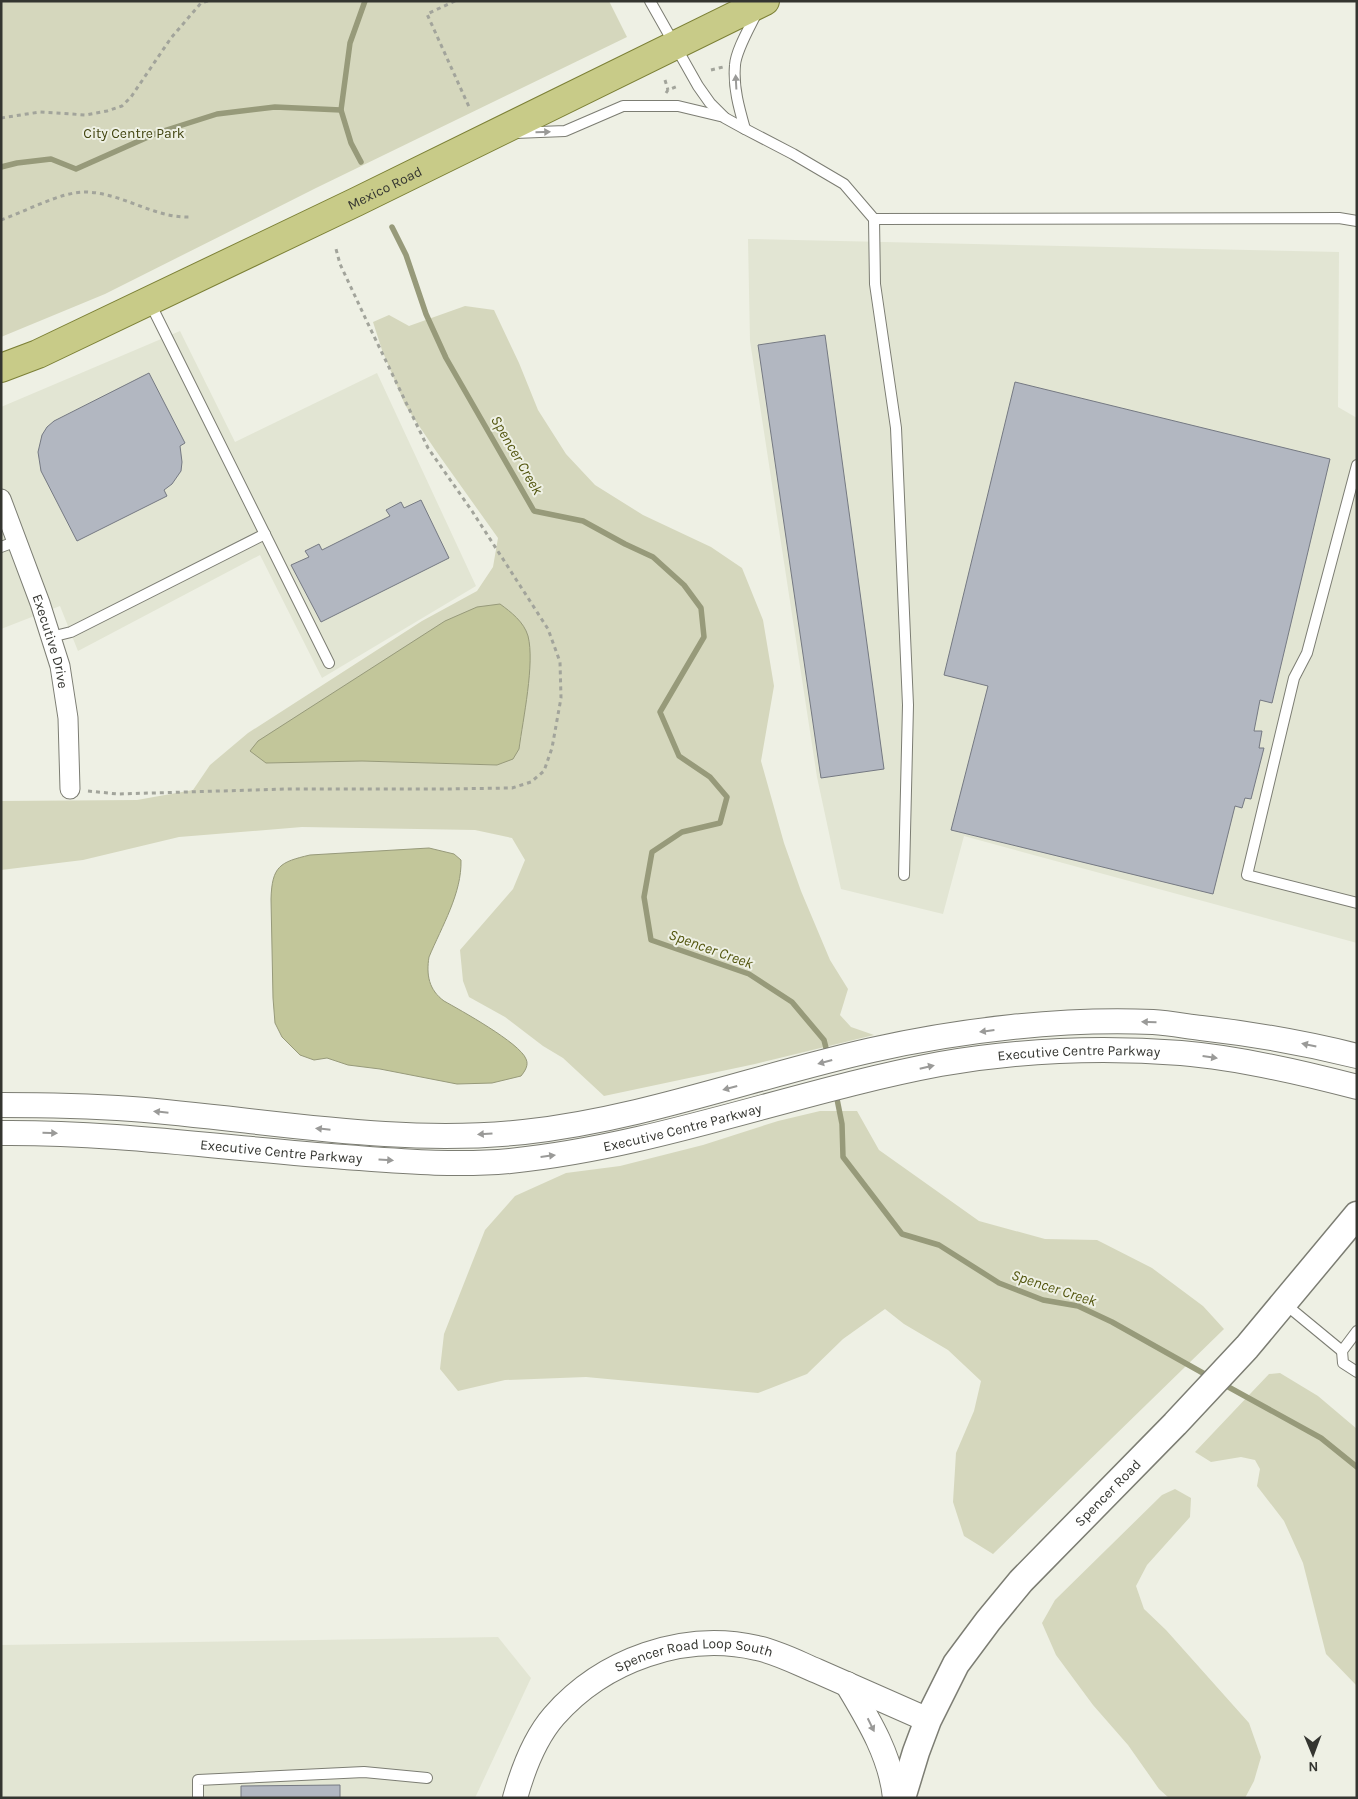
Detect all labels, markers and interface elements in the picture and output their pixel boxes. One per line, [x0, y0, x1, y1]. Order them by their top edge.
one-way arrow [731, 73, 739, 89]
park label: City Centre Park [83, 125, 185, 142]
one-way arrow [535, 128, 551, 136]
street label: Mexico Road [345, 163, 425, 214]
water label: Spencer Creek [487, 412, 547, 498]
street label: Executive Drive [28, 592, 71, 690]
water label: Spencer Creek [666, 925, 756, 973]
one-way arrow [1140, 1018, 1156, 1026]
one-way arrow [978, 1027, 994, 1035]
one-way arrow [1302, 1041, 1317, 1049]
street label: Executive Centre Parkway [997, 1042, 1161, 1065]
one-way arrow [1202, 1053, 1218, 1061]
one-way arrow [817, 1058, 832, 1066]
one-way arrow [919, 1063, 934, 1071]
one-way arrow [722, 1084, 737, 1092]
street label: Executive Centre Parkway [602, 1100, 764, 1155]
one-way arrow [153, 1108, 169, 1116]
one-way arrow [314, 1125, 330, 1133]
one-way arrow [42, 1129, 58, 1137]
one-way arrow [477, 1131, 493, 1139]
street label: Executive Centre Parkway [199, 1136, 364, 1167]
one-way arrow [541, 1152, 557, 1160]
one-way arrow [379, 1156, 395, 1164]
water label: Spencer Creek [1009, 1266, 1099, 1310]
street label: Spencer Road [1071, 1456, 1145, 1530]
street label: Spencer Road Loop South [612, 1635, 775, 1676]
one-way arrow [867, 1718, 876, 1733]
north arrow [1288, 1729, 1338, 1779]
text: N [1308, 1758, 1318, 1775]

